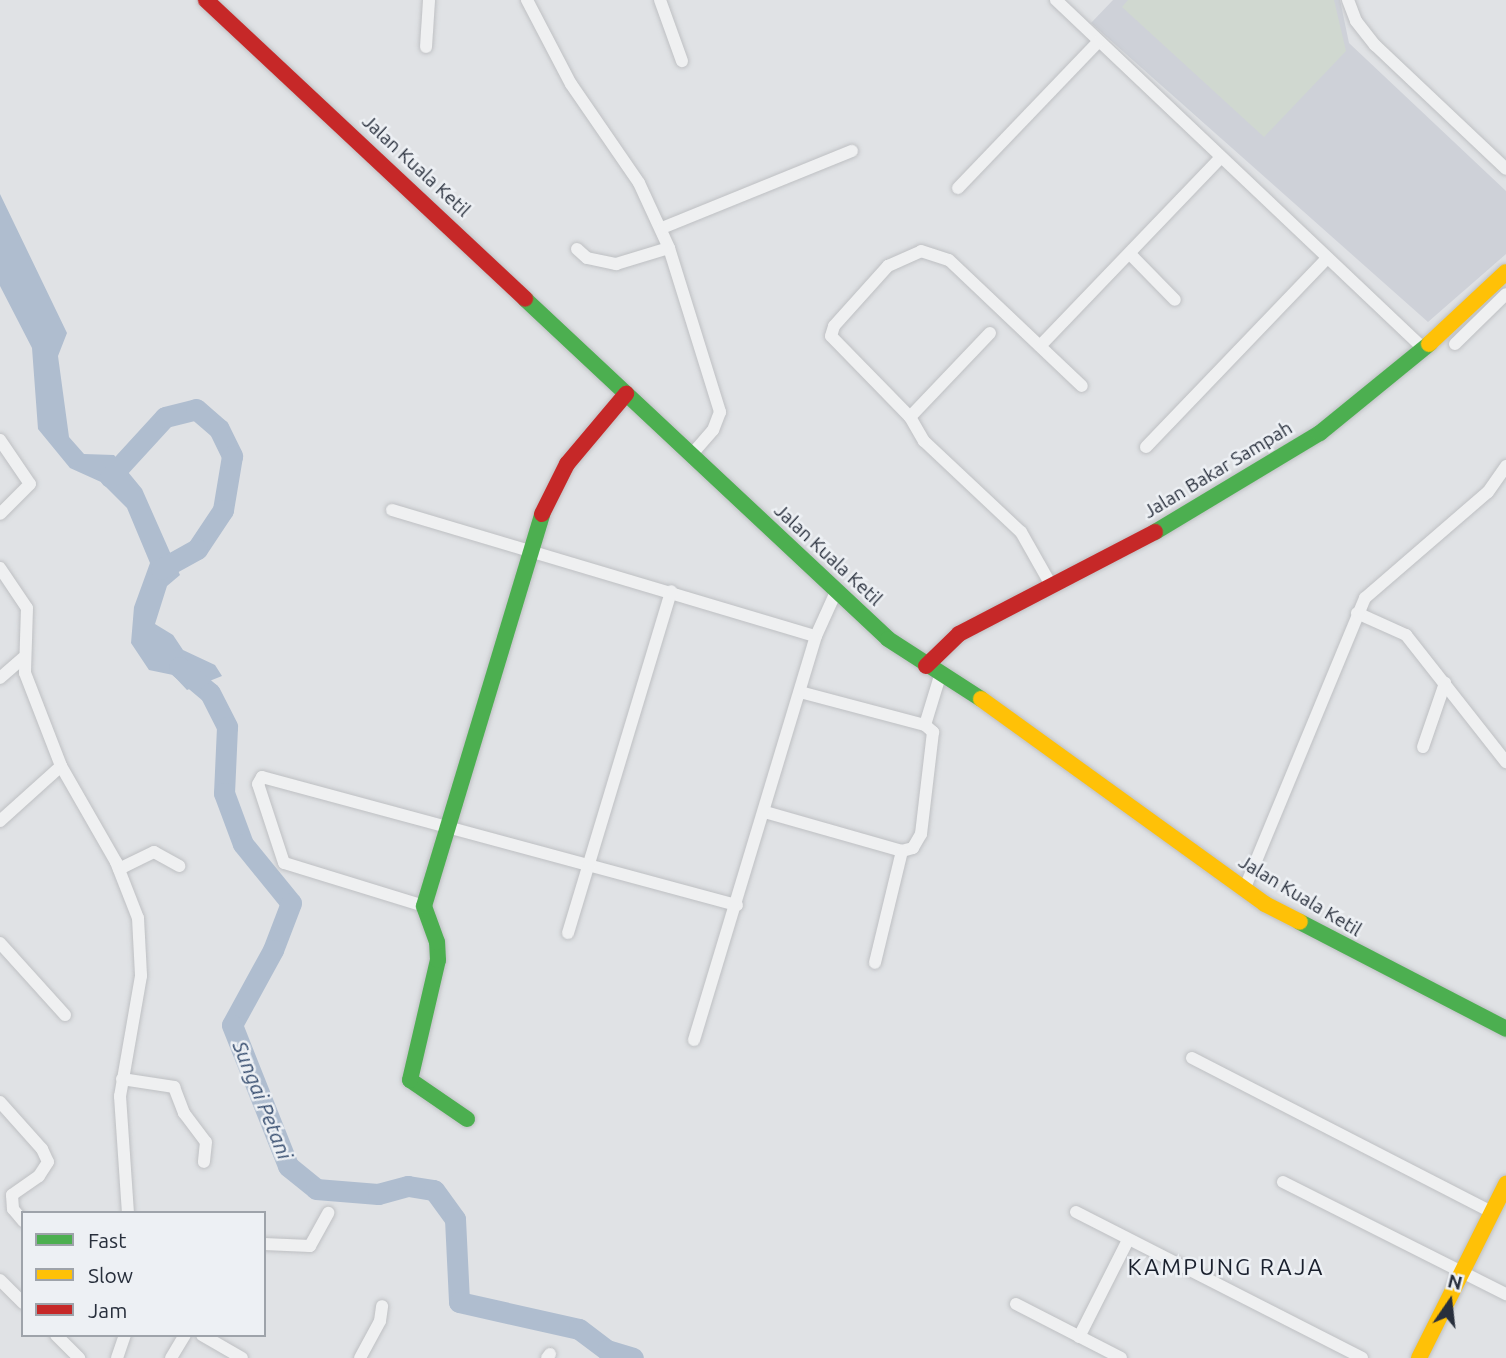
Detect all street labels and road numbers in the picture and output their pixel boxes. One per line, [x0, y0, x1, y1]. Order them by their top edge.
street label: Jalan Kuala Ketil [357, 110, 475, 222]
street label: Jalan Bakar Sampah [1139, 417, 1297, 523]
street label: Jalan Kuala Ketil [769, 499, 887, 611]
street label: Jalan Kuala Ketil [1234, 850, 1366, 942]

